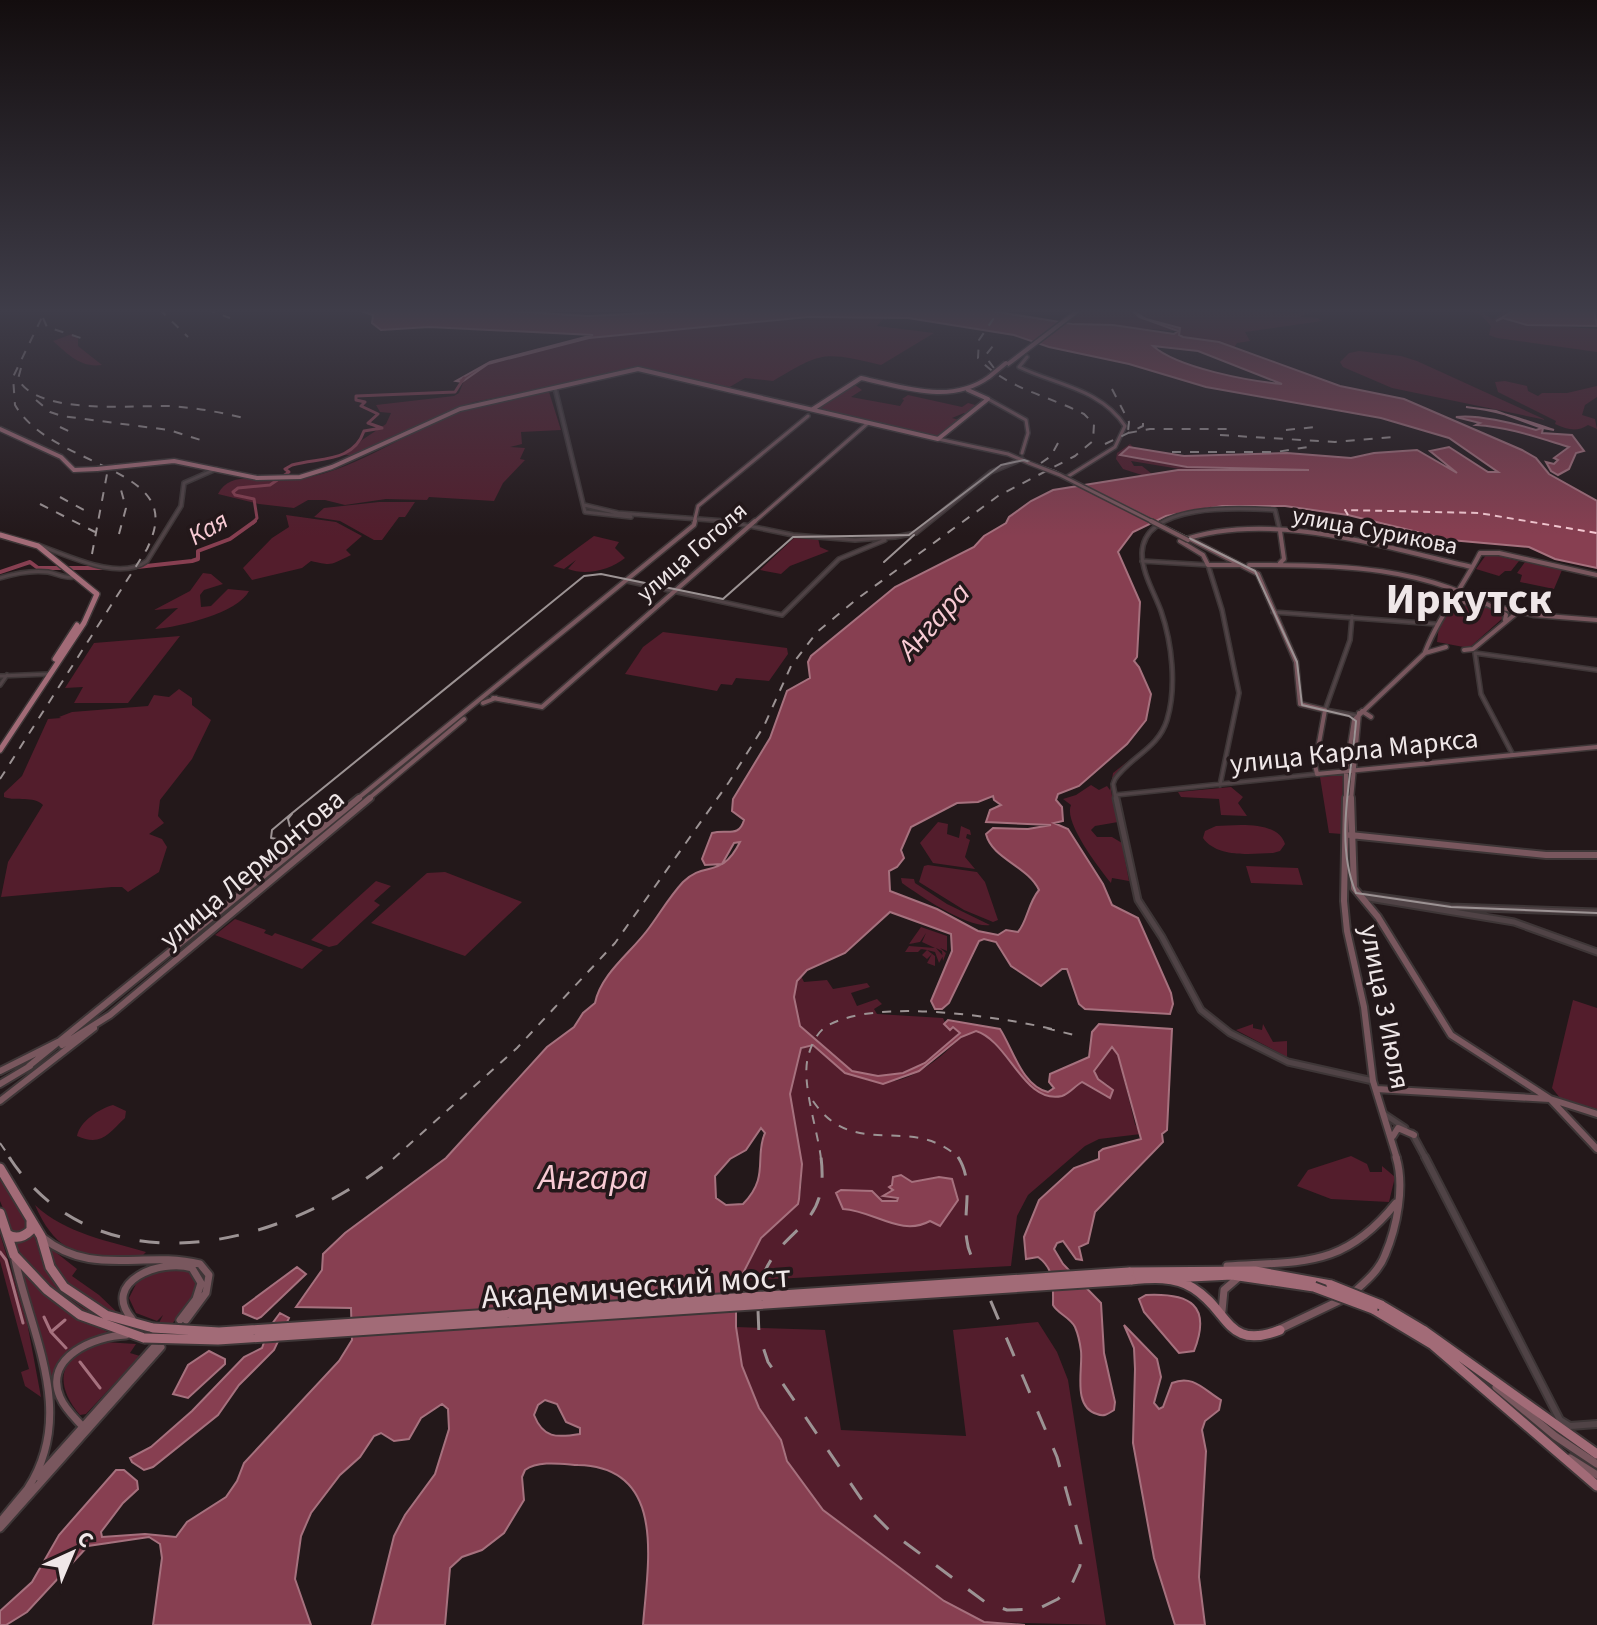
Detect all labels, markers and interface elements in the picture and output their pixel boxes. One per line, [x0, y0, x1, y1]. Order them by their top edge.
street label: улица Гоголя [629, 494, 755, 610]
street label: улица Сурикова [1289, 498, 1461, 564]
water label: Кая [181, 502, 235, 554]
district label: Иркутск [1386, 568, 1552, 631]
water label: Ангара [886, 573, 981, 671]
street label: улица Карла Маркса [1228, 718, 1480, 784]
street label: улица Лермонтова [151, 780, 353, 958]
street label: улица 3 Июля [1349, 921, 1421, 1093]
water label: Ангара [536, 1152, 648, 1203]
street label: Академический мост [479, 1252, 793, 1322]
north arrow [32, 1513, 112, 1593]
text: С [69, 1523, 101, 1555]

